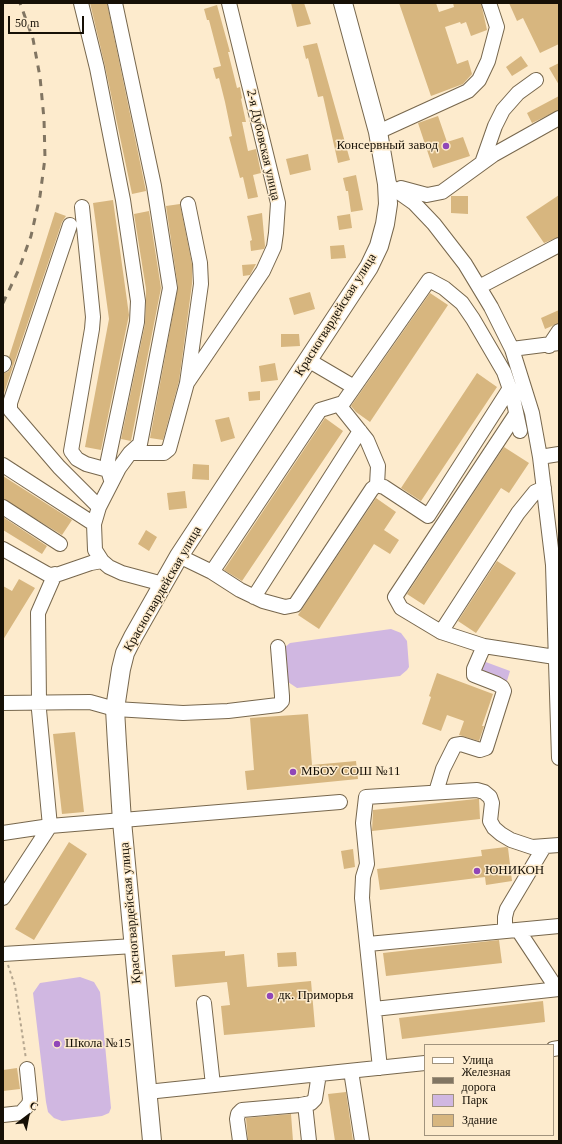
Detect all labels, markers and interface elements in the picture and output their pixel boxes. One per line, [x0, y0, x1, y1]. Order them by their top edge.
scale bar [10, 8, 86, 34]
text: 50 m [15, 16, 39, 30]
street label: 2-я Дубовская улица [243, 88, 283, 202]
place label: Консервный завод [337, 138, 438, 154]
marker: Консервный завод [441, 141, 451, 151]
street label: Красногвардейская улица [292, 251, 380, 379]
street label: Красногвардейская улица [121, 524, 205, 654]
place label: МБОУ СОШ №11 [301, 764, 400, 780]
marker: МБОУ СОШ №11 [288, 767, 298, 777]
street label: Красногвардейская улица [117, 842, 145, 984]
place label: ЮНИКОН [485, 863, 544, 879]
marker: ЮНИКОН [472, 866, 482, 876]
place label: дк. Приморья [278, 988, 353, 1004]
marker: дк. Приморья [265, 991, 275, 1001]
place label: Школа №15 [65, 1036, 131, 1052]
marker: Школа №15 [52, 1039, 62, 1049]
legend [424, 1044, 554, 1136]
text: Улица [462, 1053, 493, 1067]
text: Железная дорога [462, 1065, 511, 1094]
text: Парк [462, 1093, 488, 1107]
north arrow [8, 1096, 48, 1136]
text: С [28, 1099, 41, 1113]
text: Здание [462, 1113, 497, 1127]

